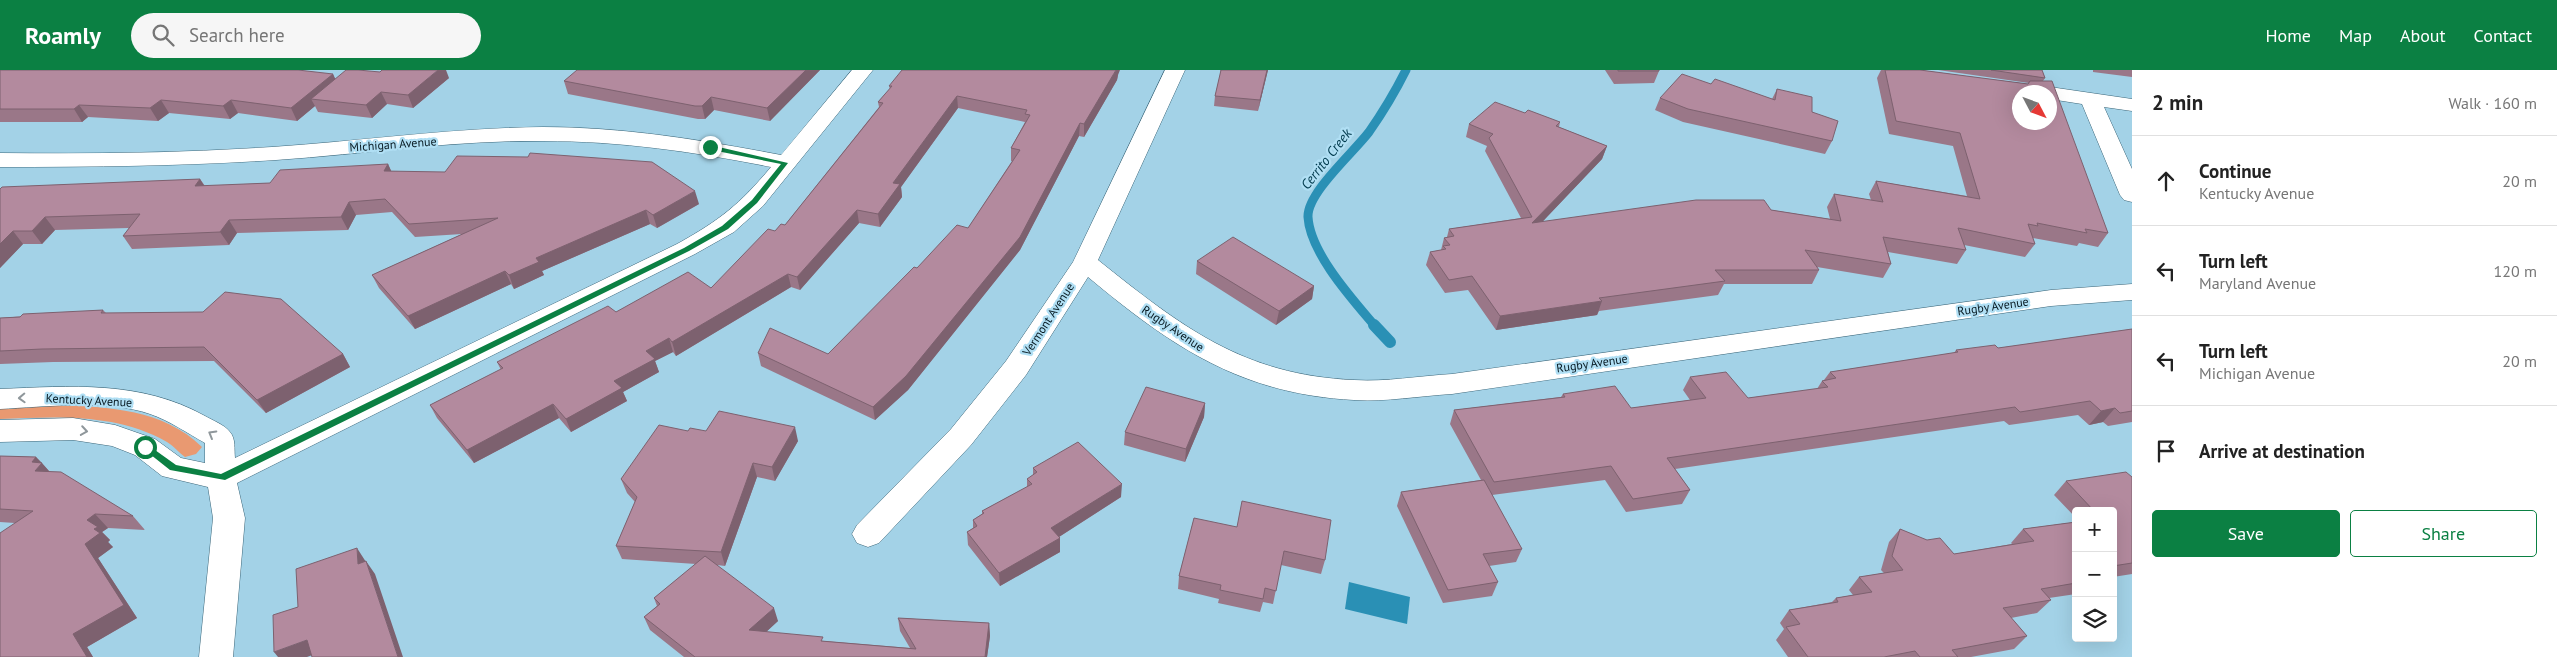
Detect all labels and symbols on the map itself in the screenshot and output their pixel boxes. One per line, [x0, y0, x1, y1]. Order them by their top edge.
north arrow [2012, 85, 2057, 130]
water label: Cerrito Creek [1297, 124, 1356, 193]
street label: Michigan Avenue [349, 133, 437, 155]
route end [699, 136, 722, 159]
street label: Vermont Avenue [1018, 280, 1077, 359]
street label: Rugby Avenue [1956, 294, 2030, 318]
street label: Rugby Avenue [1139, 302, 1207, 354]
street label: Rugby Avenue [1555, 351, 1629, 375]
street label: Kentucky Avenue [45, 390, 133, 410]
one-way arrow [17, 393, 25, 404]
one-way arrow [79, 425, 88, 435]
one-way arrow [208, 430, 217, 440]
route start [134, 436, 157, 459]

